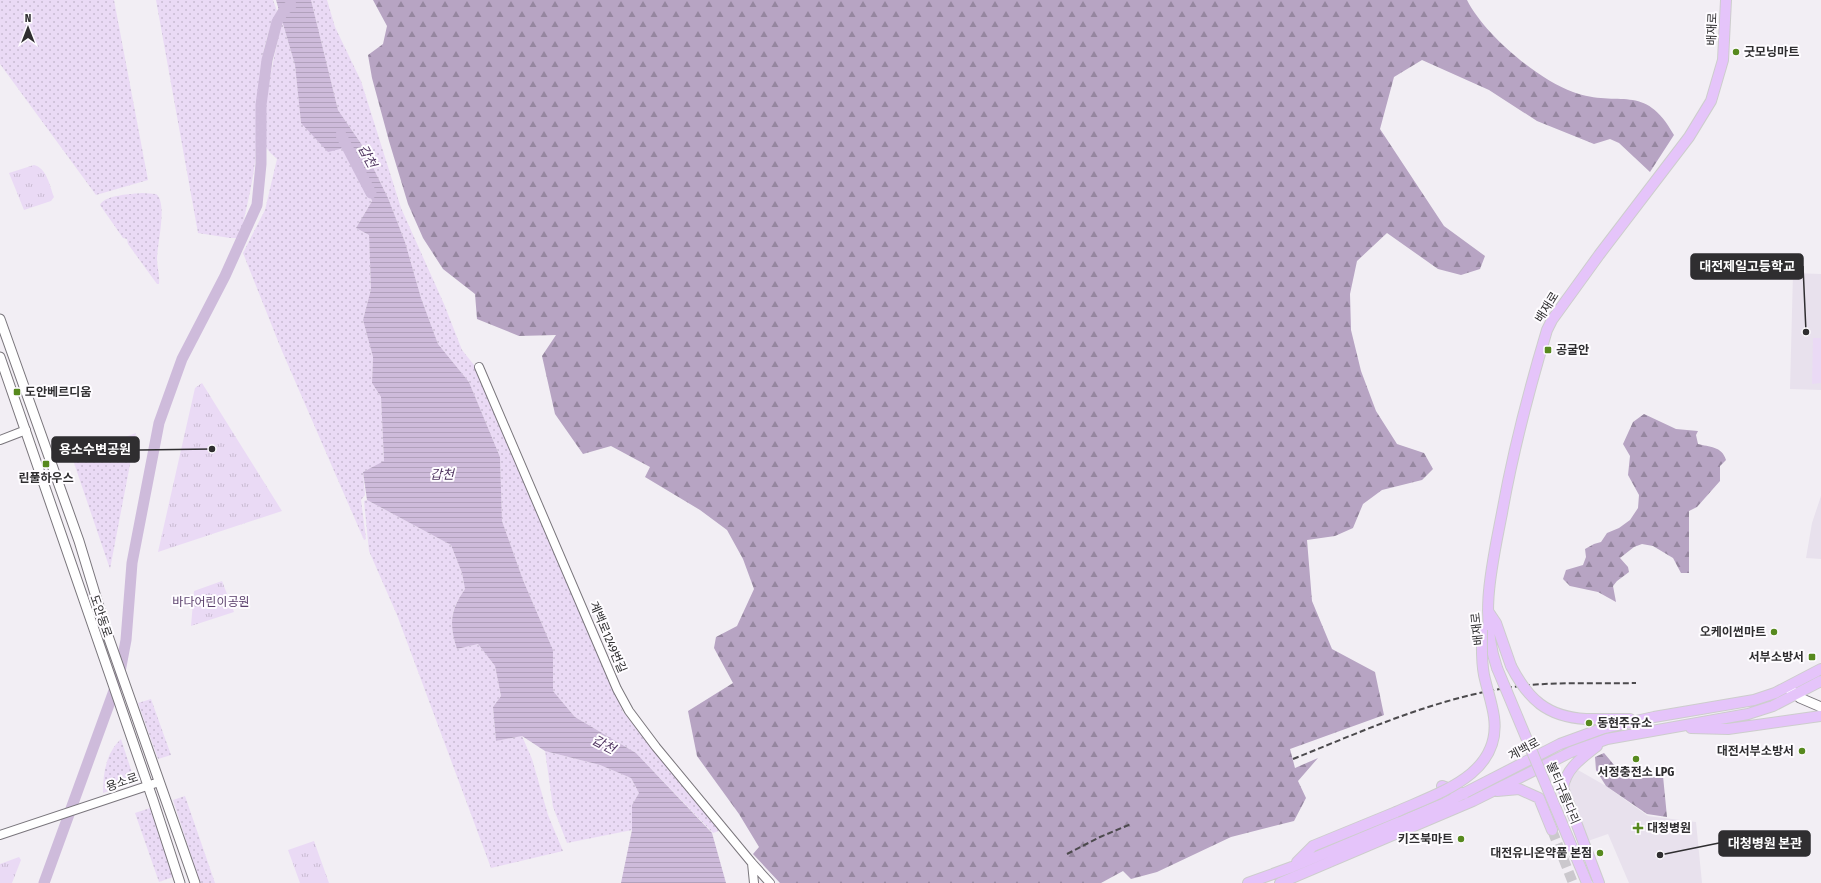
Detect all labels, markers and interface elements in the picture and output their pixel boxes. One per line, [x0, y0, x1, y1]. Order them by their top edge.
north arrow [8, 8, 48, 48]
text: N [25, 12, 31, 25]
street label: 배재로 [1704, 12, 1720, 46]
place label: 굿모닝마트 [1744, 45, 1799, 59]
marker: 굿모닝마트 [1731, 47, 1741, 57]
water label: 갑천 [355, 142, 380, 171]
callout: 대전제일고등학교 [1691, 254, 1803, 279]
text: 대전제일고등학교 [1699, 259, 1795, 274]
street label: 배재로 [1532, 289, 1562, 325]
place label: 공굴안 [1556, 343, 1589, 357]
marker: 공굴안 [1543, 345, 1553, 355]
place label: 도안베르디움 [25, 385, 91, 399]
marker: 도안베르디움 [12, 387, 22, 397]
callout: 용소수변공원 [52, 437, 139, 462]
text: 용소수변공원 [59, 442, 131, 457]
marker: 린풀하우스 [41, 459, 51, 469]
water label: 갑천 [430, 467, 455, 482]
place label: 린풀하우스 [18, 471, 74, 485]
street label: 도안동로 [87, 593, 115, 639]
park label: 바다어린이공원 [172, 595, 250, 609]
street label: 계백로1249번길 [587, 599, 629, 675]
street label: 배재로 [1468, 612, 1486, 646]
place label: 오케이썬마트 [1700, 625, 1766, 639]
marker: 오케이썬마트 [1769, 627, 1779, 637]
place label: 서부소방서 [1749, 650, 1804, 664]
marker: 서부소방서 [1807, 652, 1817, 662]
place label: 동현주유소 [1597, 716, 1652, 730]
marker: 동현주유소 [1584, 718, 1594, 728]
water label: 갑천 [590, 732, 619, 757]
street label: 계백로 [1506, 735, 1542, 763]
place label: 대전서부소방서 [1717, 744, 1794, 758]
marker: 대전서부소방서 [1797, 746, 1807, 756]
marker: 서정충전소 LPG [1631, 754, 1641, 764]
street label: 불티구름다리 [1544, 760, 1582, 826]
place label: 서정충전소 LPG [1598, 765, 1674, 779]
street label: 용소로 [104, 770, 140, 794]
place label: 대청병원 [1647, 821, 1691, 835]
marker: 대청병원 [1632, 822, 1644, 834]
callout: 대청병원 본관 [1719, 831, 1810, 856]
place label: 키즈북마트 [1398, 832, 1453, 846]
marker: 키즈북마트 [1456, 834, 1466, 844]
text: 대청병원 본관 [1728, 836, 1802, 851]
place label: 대전유니온약품 본점 [1490, 846, 1592, 860]
marker: 대전유니온약품 본점 [1595, 848, 1605, 858]

